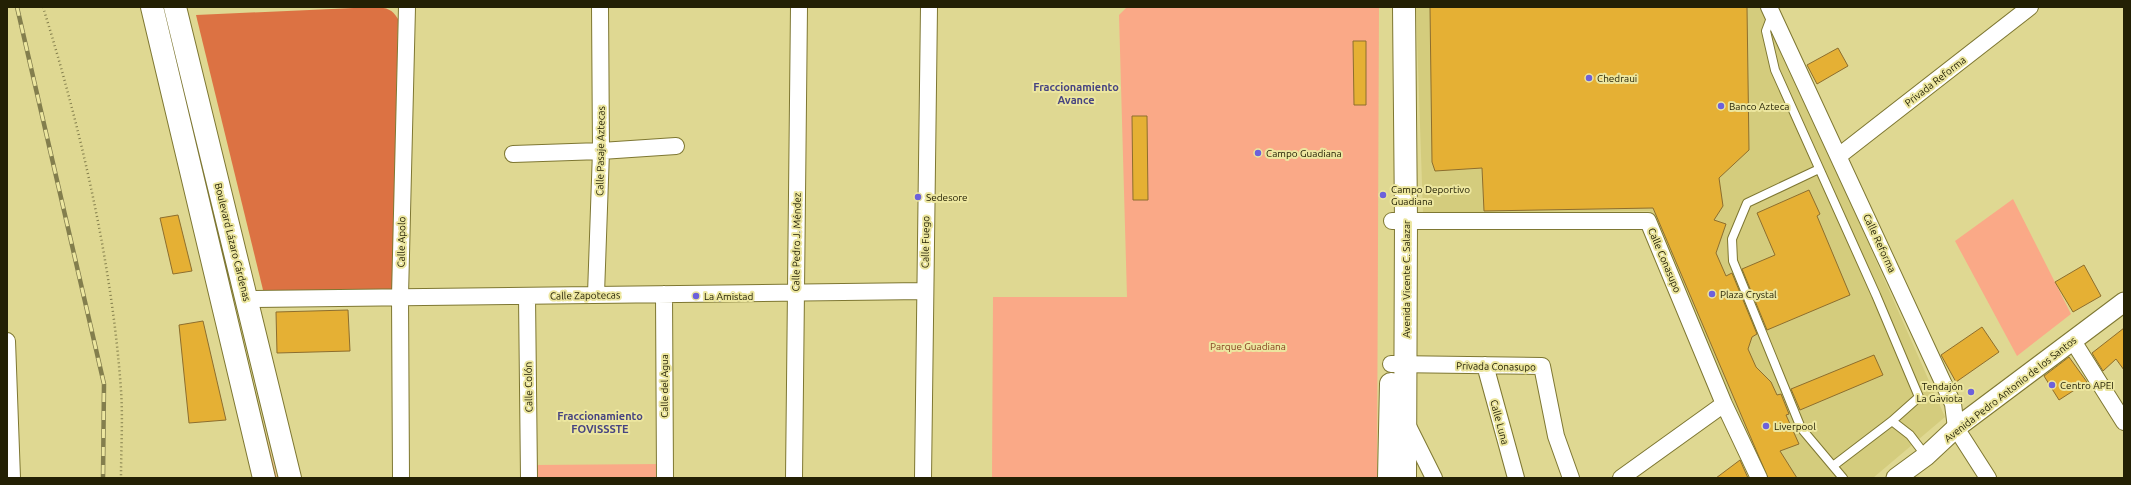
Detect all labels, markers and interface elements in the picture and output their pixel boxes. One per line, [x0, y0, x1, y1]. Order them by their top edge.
street label: Privada Reforma [1903, 54, 1968, 109]
marker: Chedraui [1584, 73, 1594, 83]
place label: Chedraui [1597, 73, 1637, 84]
district label: Fraccionamiento Avance [1033, 81, 1119, 106]
marker: Banco Azteca [1716, 101, 1726, 111]
place label: Banco Azteca [1729, 101, 1789, 112]
street label: Calle Pasaje Aztecas [594, 106, 607, 196]
marker: Campo Guadiana [1253, 148, 1263, 158]
place label: Campo Guadiana [1266, 148, 1342, 159]
street label: Boulevard Lázaro Cárdenas [212, 182, 253, 302]
place label: Campo Deportivo Guadiana [1391, 184, 1470, 207]
marker: Campo Deportivo Guadiana [1378, 190, 1388, 200]
street label: Calle Pedro J. Méndez [790, 192, 803, 292]
marker: Sedesore [913, 192, 923, 202]
place label: Sedesore [926, 192, 968, 203]
street label: Calle Reforma [1861, 212, 1898, 274]
street label: Calle Apolo [396, 216, 407, 268]
street label: Calle Fuego [920, 216, 931, 268]
street label: Avenida Vicente C. Salazar [1401, 220, 1412, 338]
street label: Calle Conasupo [1646, 226, 1683, 294]
street label: Calle Zapotecas [550, 289, 620, 302]
marker: Plaza Crystal [1707, 289, 1717, 299]
place label: Plaza Crystal [1720, 289, 1777, 300]
marker: La Amistad [691, 291, 701, 301]
place label: La Amistad [704, 291, 753, 302]
street label: Avenida Pedro Antonio de los Santos [1942, 334, 2078, 444]
park label: Parque Guadiana [1210, 341, 1286, 352]
street label: Calle del Agua [659, 354, 670, 418]
street label: Privada Conasupo [1456, 360, 1536, 373]
street label: Calle Colón [523, 362, 534, 412]
marker: Centro APEI [2047, 380, 2057, 390]
place label: Centro APEI [2060, 380, 2114, 391]
place label: Tendajón La Gaviota [1917, 381, 1963, 404]
marker: Tendajón La Gaviota [1966, 387, 1976, 397]
street label: Calle Luna [1488, 398, 1511, 446]
district label: Fraccionamiento FOVISSSTE [557, 410, 643, 435]
marker: Liverpool [1761, 421, 1771, 431]
place label: Liverpool [1774, 421, 1816, 432]

